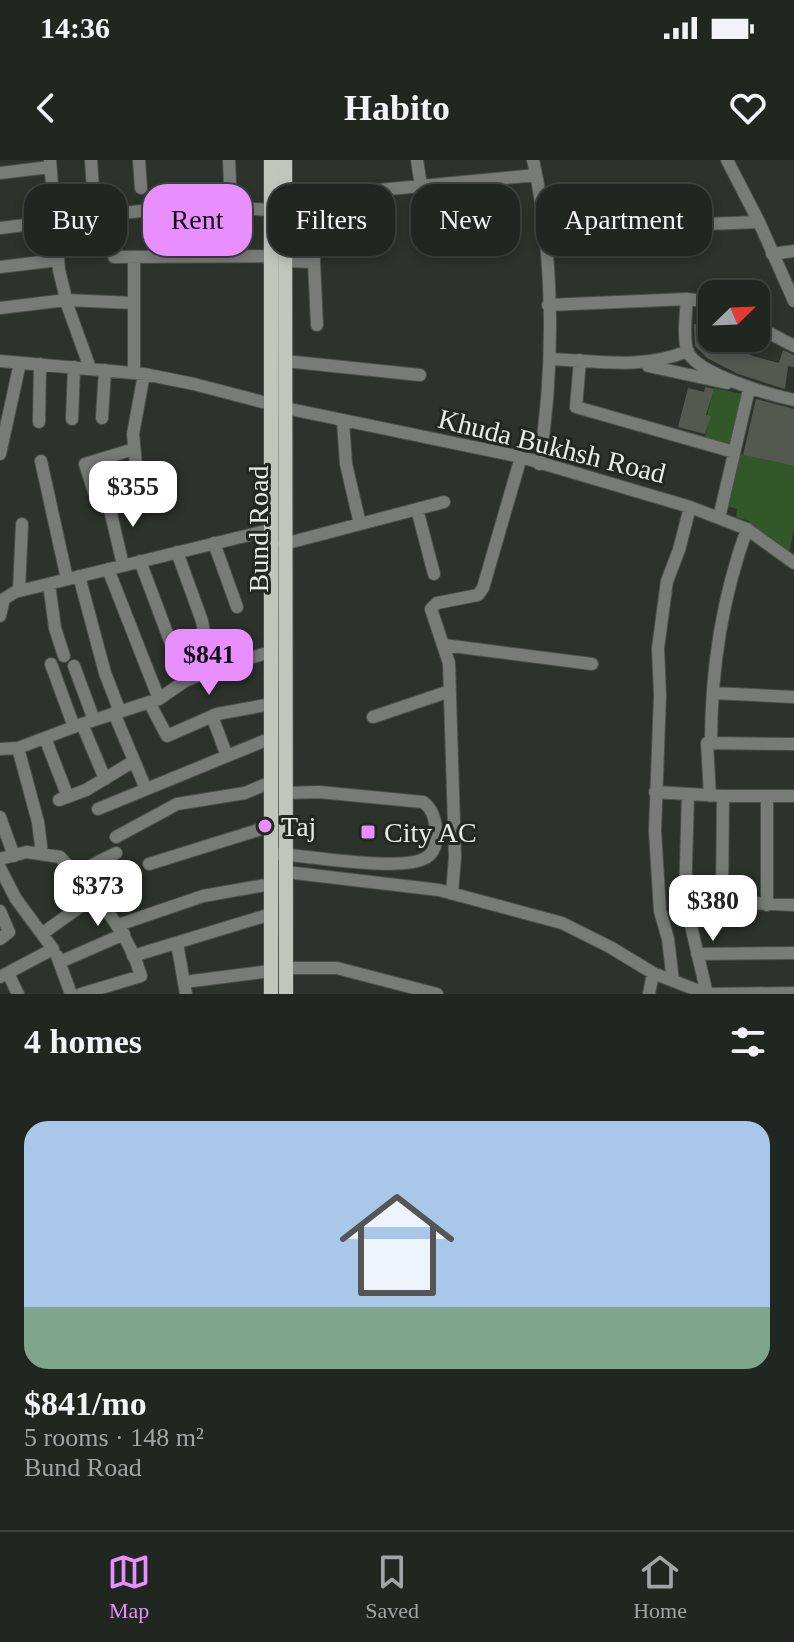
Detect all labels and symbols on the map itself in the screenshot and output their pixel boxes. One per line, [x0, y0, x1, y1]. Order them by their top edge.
north arrow [698, 280, 770, 352]
street label: Khuda Bukhsh Road [435, 403, 669, 489]
pin: $355 [86, 461, 180, 529]
street label: Bund Road [243, 466, 274, 592]
pin: $841 [162, 629, 256, 697]
place label: Taj [281, 811, 316, 842]
marker: Taj [256, 817, 274, 835]
place label: City AC [384, 817, 477, 848]
marker: City AC [359, 823, 377, 841]
pin: $373 [51, 860, 145, 928]
pin: $380 [666, 875, 760, 943]

